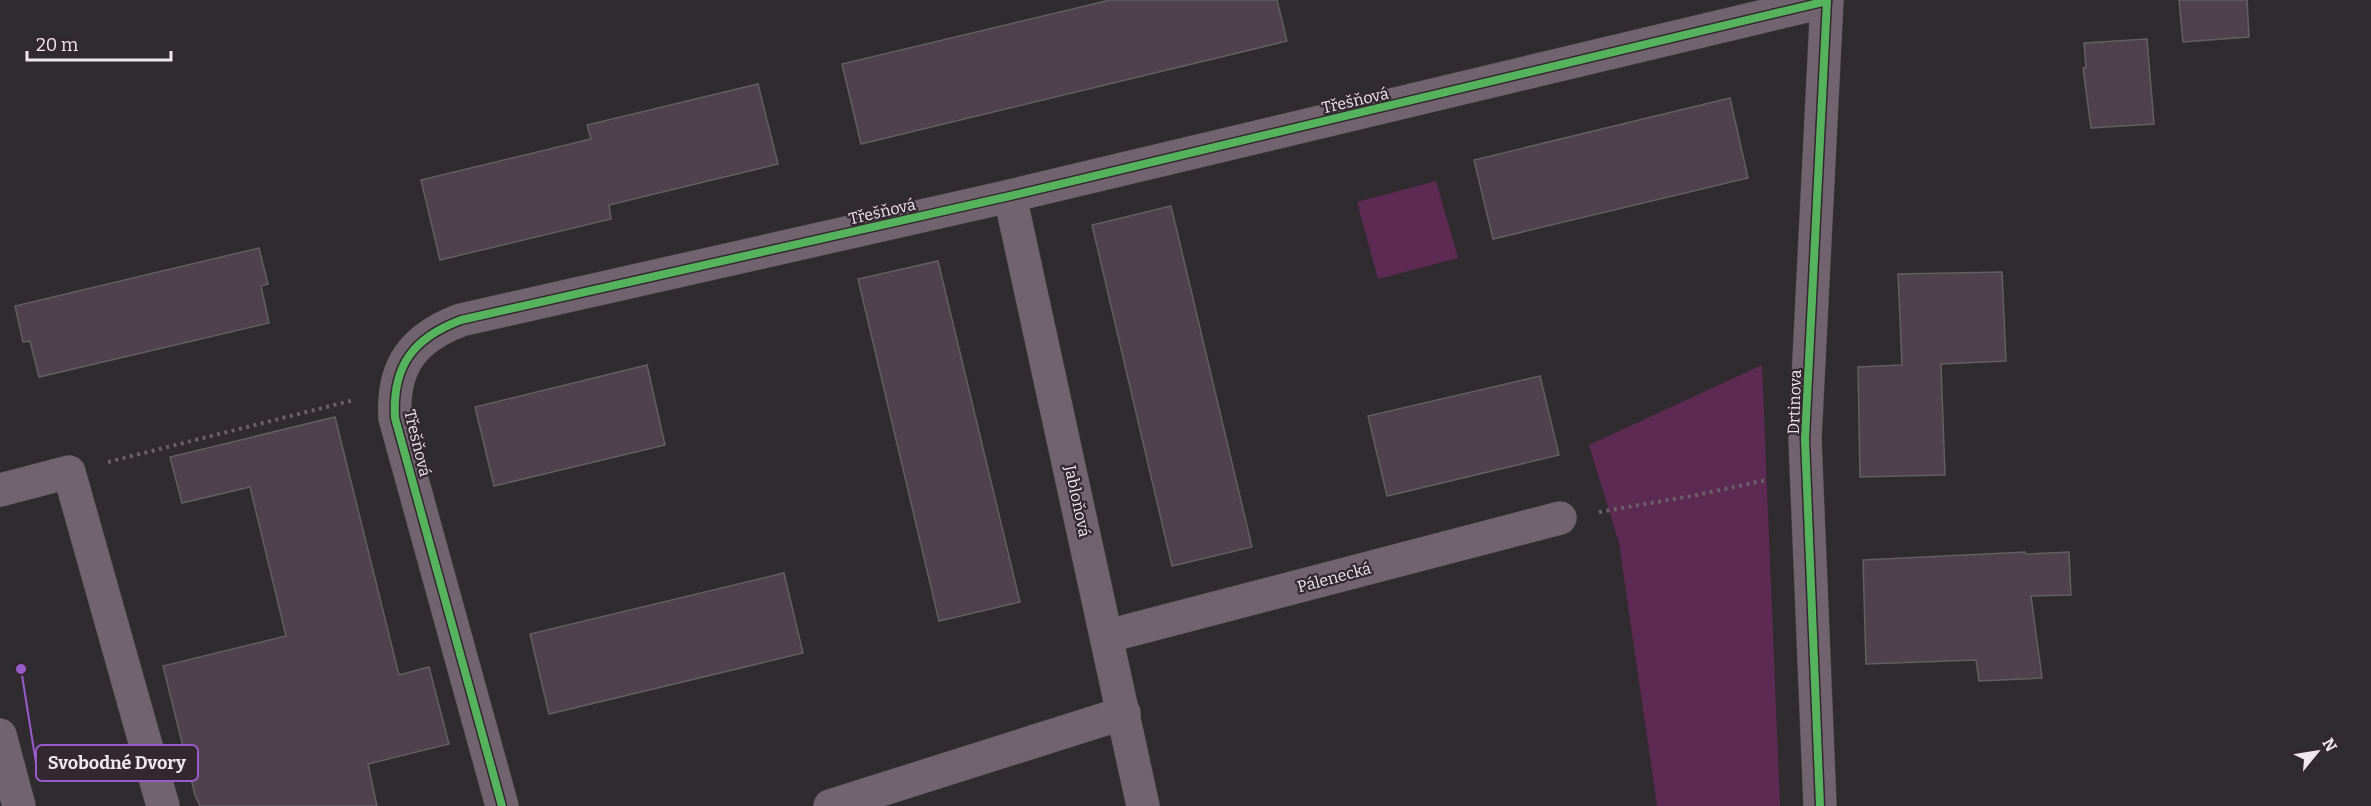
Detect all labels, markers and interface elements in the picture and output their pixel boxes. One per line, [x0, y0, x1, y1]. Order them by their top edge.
scale bar [27, 24, 171, 62]
text: 20 m [36, 34, 78, 56]
street label: Třešňová [1320, 84, 1391, 117]
street label: Třešňová [847, 195, 918, 228]
street label: Drtinova [1784, 369, 1805, 435]
street label: Třešňová [400, 408, 435, 479]
street label: Jabloňová [1060, 463, 1094, 539]
street label: Pálenecká [1295, 558, 1373, 596]
north arrow [2287, 722, 2347, 782]
text: N [2318, 735, 2341, 755]
callout: Svobodné Dvory [36, 745, 198, 781]
text: Svobodné Dvory [48, 752, 187, 774]

